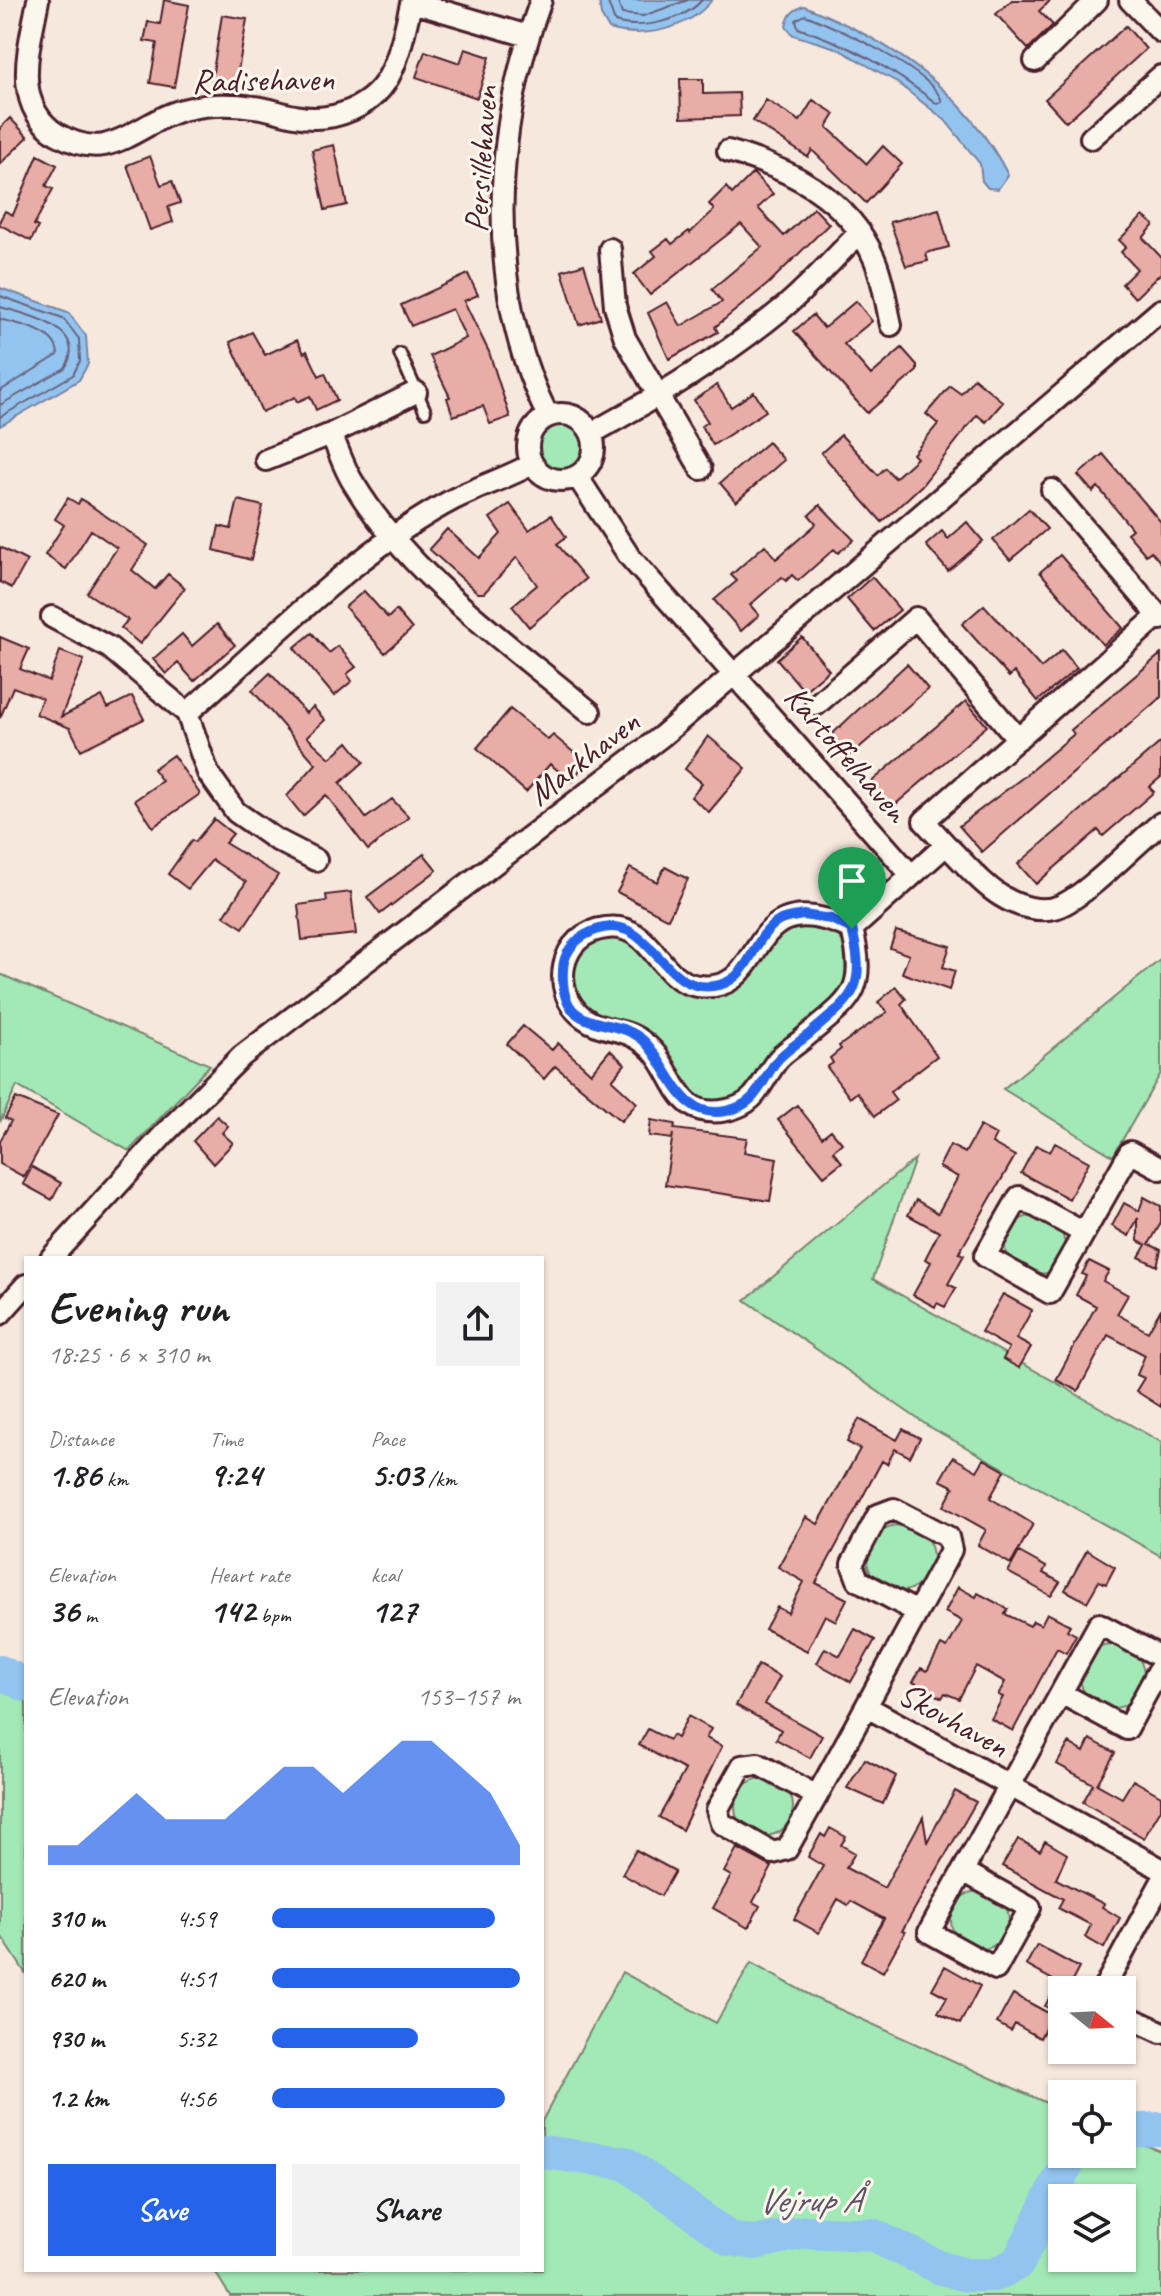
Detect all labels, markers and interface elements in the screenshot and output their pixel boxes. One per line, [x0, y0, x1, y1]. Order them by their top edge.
street label: Radisehaven [191, 57, 335, 102]
street label: Persillehaven [454, 83, 507, 234]
street label: Kartoffelhaven [775, 676, 919, 832]
street label: Markhaven [519, 700, 649, 815]
pin [818, 847, 886, 929]
icon: arrive [830, 859, 874, 903]
text: Evening run [48, 1280, 228, 1335]
button: share [436, 1282, 520, 1366]
text: 18:25 · 6 × 310 m [48, 1338, 209, 1371]
text: Distance [48, 1425, 114, 1453]
text: Time [209, 1425, 243, 1453]
text: Pace [371, 1425, 405, 1453]
text: 1.86 [48, 1453, 101, 1496]
text: 9:24 [209, 1453, 262, 1496]
text: 5:03 [371, 1453, 423, 1496]
text: km [101, 1465, 128, 1493]
text: /km [423, 1465, 457, 1493]
text: Elevation [48, 1561, 116, 1589]
text: Heart rate [209, 1561, 290, 1589]
text: kcal [371, 1561, 400, 1589]
text: 36 [48, 1589, 79, 1632]
text: 142 [209, 1589, 255, 1632]
text: 127 [371, 1589, 416, 1632]
text: m [79, 1601, 97, 1629]
text: bpm [255, 1601, 291, 1629]
street label: Skovhaven [891, 1672, 1017, 1768]
text: Elevation [48, 1680, 128, 1713]
text: 153–157 m [417, 1680, 520, 1713]
text: 310 m [48, 1902, 104, 1935]
text: 4:59 [176, 1902, 216, 1935]
text: 620 m [48, 1962, 105, 1995]
text: 4:51 [176, 1962, 216, 1995]
north arrow [1048, 1976, 1136, 2064]
map controls [1048, 1976, 1136, 2272]
text: 930 m [48, 2022, 104, 2055]
text: 5:32 [176, 2022, 216, 2055]
button: locate [1048, 2080, 1136, 2168]
text: 1.2 km [48, 2082, 108, 2115]
text: 4:56 [176, 2082, 216, 2115]
button: Save [48, 2164, 276, 2256]
button: Share [292, 2164, 520, 2256]
water label: Vejrup Å [757, 2176, 872, 2224]
button: layers [1048, 2184, 1136, 2272]

